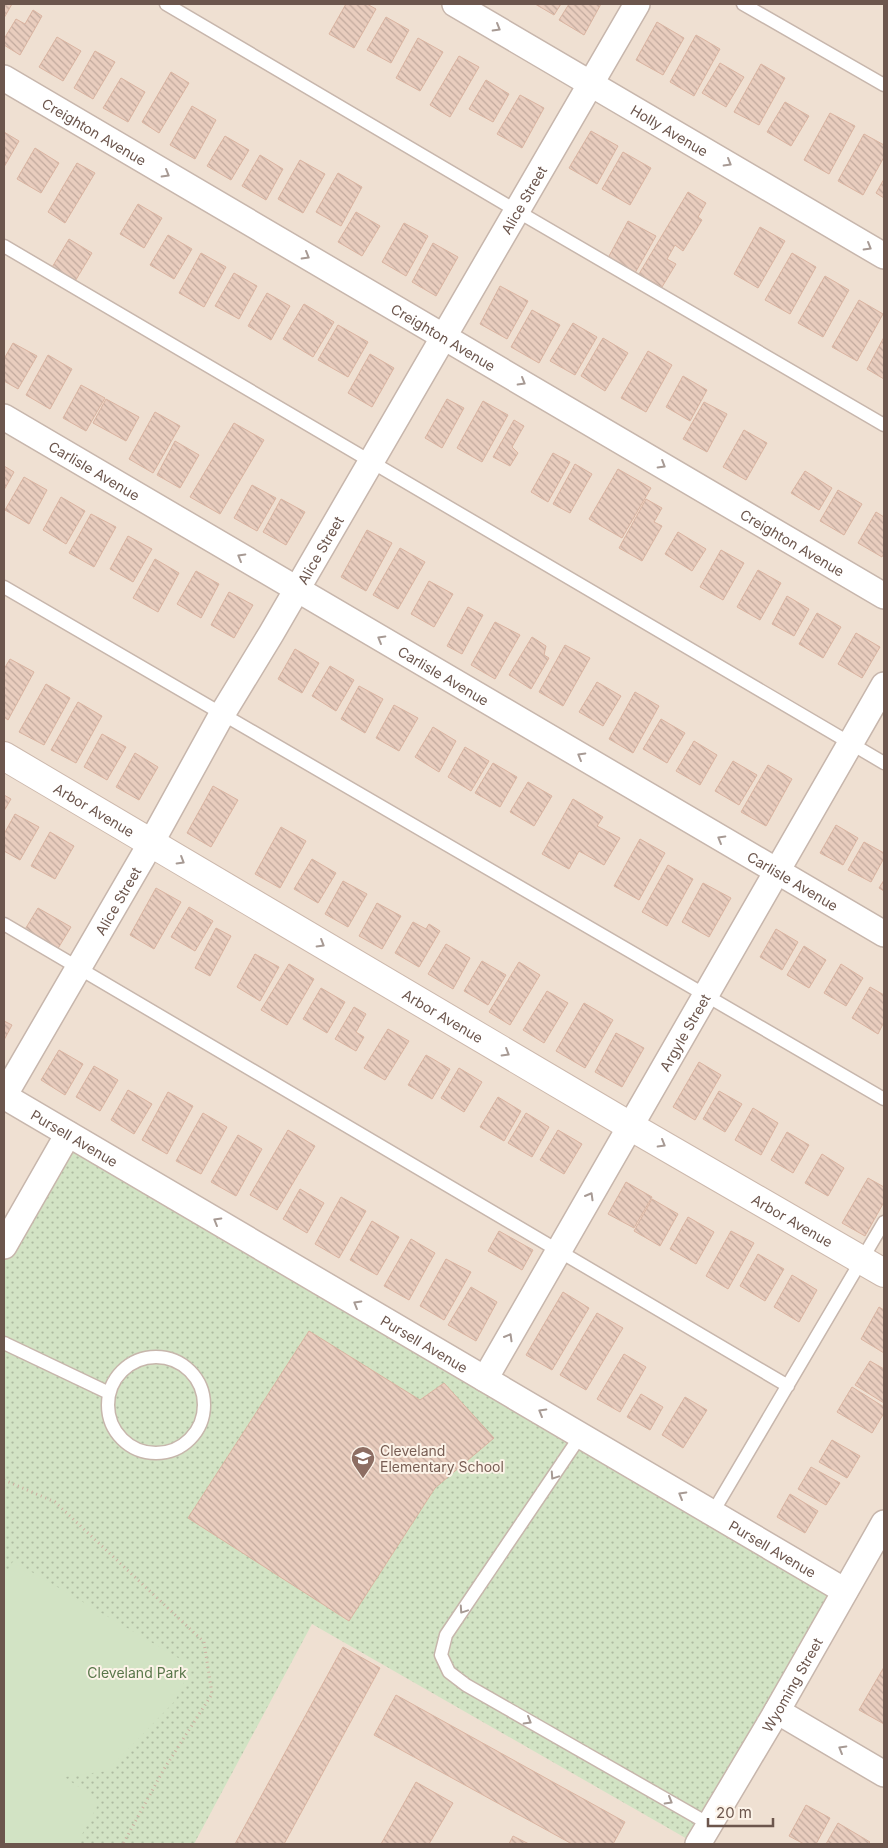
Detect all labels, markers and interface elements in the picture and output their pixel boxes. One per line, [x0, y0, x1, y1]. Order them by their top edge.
one-way arrow [492, 22, 501, 32]
street label: Creighton Avenue [39, 94, 150, 169]
street label: Holly Avenue [628, 101, 711, 159]
one-way arrow [723, 157, 732, 167]
street label: Alice Street [497, 162, 550, 237]
one-way arrow [161, 167, 170, 177]
one-way arrow [862, 240, 871, 250]
one-way arrow [301, 250, 310, 260]
street label: Creighton Avenue [388, 299, 499, 374]
one-way arrow [517, 376, 526, 386]
street label: Carlisle Avenue [46, 437, 143, 503]
one-way arrow [657, 458, 666, 468]
street label: Creighton Avenue [737, 505, 848, 579]
street label: Alice Street [293, 512, 347, 587]
one-way arrow [237, 553, 246, 563]
one-way arrow [377, 635, 386, 645]
street label: Carlisle Avenue [395, 642, 492, 709]
one-way arrow [578, 753, 587, 763]
street label: Arbor Avenue [51, 779, 138, 840]
one-way arrow [718, 835, 727, 845]
street label: Carlisle Avenue [744, 847, 841, 914]
one-way arrow [176, 855, 185, 865]
street label: Alice Street [91, 863, 144, 938]
one-way arrow [316, 937, 325, 947]
street label: Arbor Avenue [400, 985, 486, 1046]
street label: Argyle Street [655, 990, 713, 1074]
one-way arrow [501, 1047, 510, 1057]
street label: Pursell Avenue [28, 1105, 121, 1170]
one-way arrow [656, 1138, 665, 1148]
street label: Arbor Avenue [749, 1190, 836, 1250]
one-way arrow [584, 1192, 594, 1201]
one-way arrow [213, 1218, 222, 1228]
one-way arrow [353, 1300, 362, 1310]
street label: Pursell Avenue [378, 1311, 471, 1376]
one-way arrow [503, 1333, 513, 1342]
one-way arrow [539, 1409, 548, 1419]
place label: Cleveland Elementary School [380, 1442, 504, 1475]
school or university icon: Cleveland Elementary School [350, 1445, 376, 1479]
one-way arrow [551, 1470, 560, 1479]
one-way arrow [679, 1491, 688, 1501]
street label: Pursell Avenue [726, 1516, 819, 1581]
one-way arrow [459, 1605, 469, 1614]
street label: Wyoming Street [758, 1634, 826, 1735]
park label: Cleveland Park [87, 1664, 187, 1681]
one-way arrow [523, 1714, 532, 1724]
one-way arrow [839, 1746, 848, 1756]
one-way arrow [664, 1795, 673, 1805]
scale bar [708, 1796, 773, 1828]
text: 20 m [716, 1803, 752, 1822]

